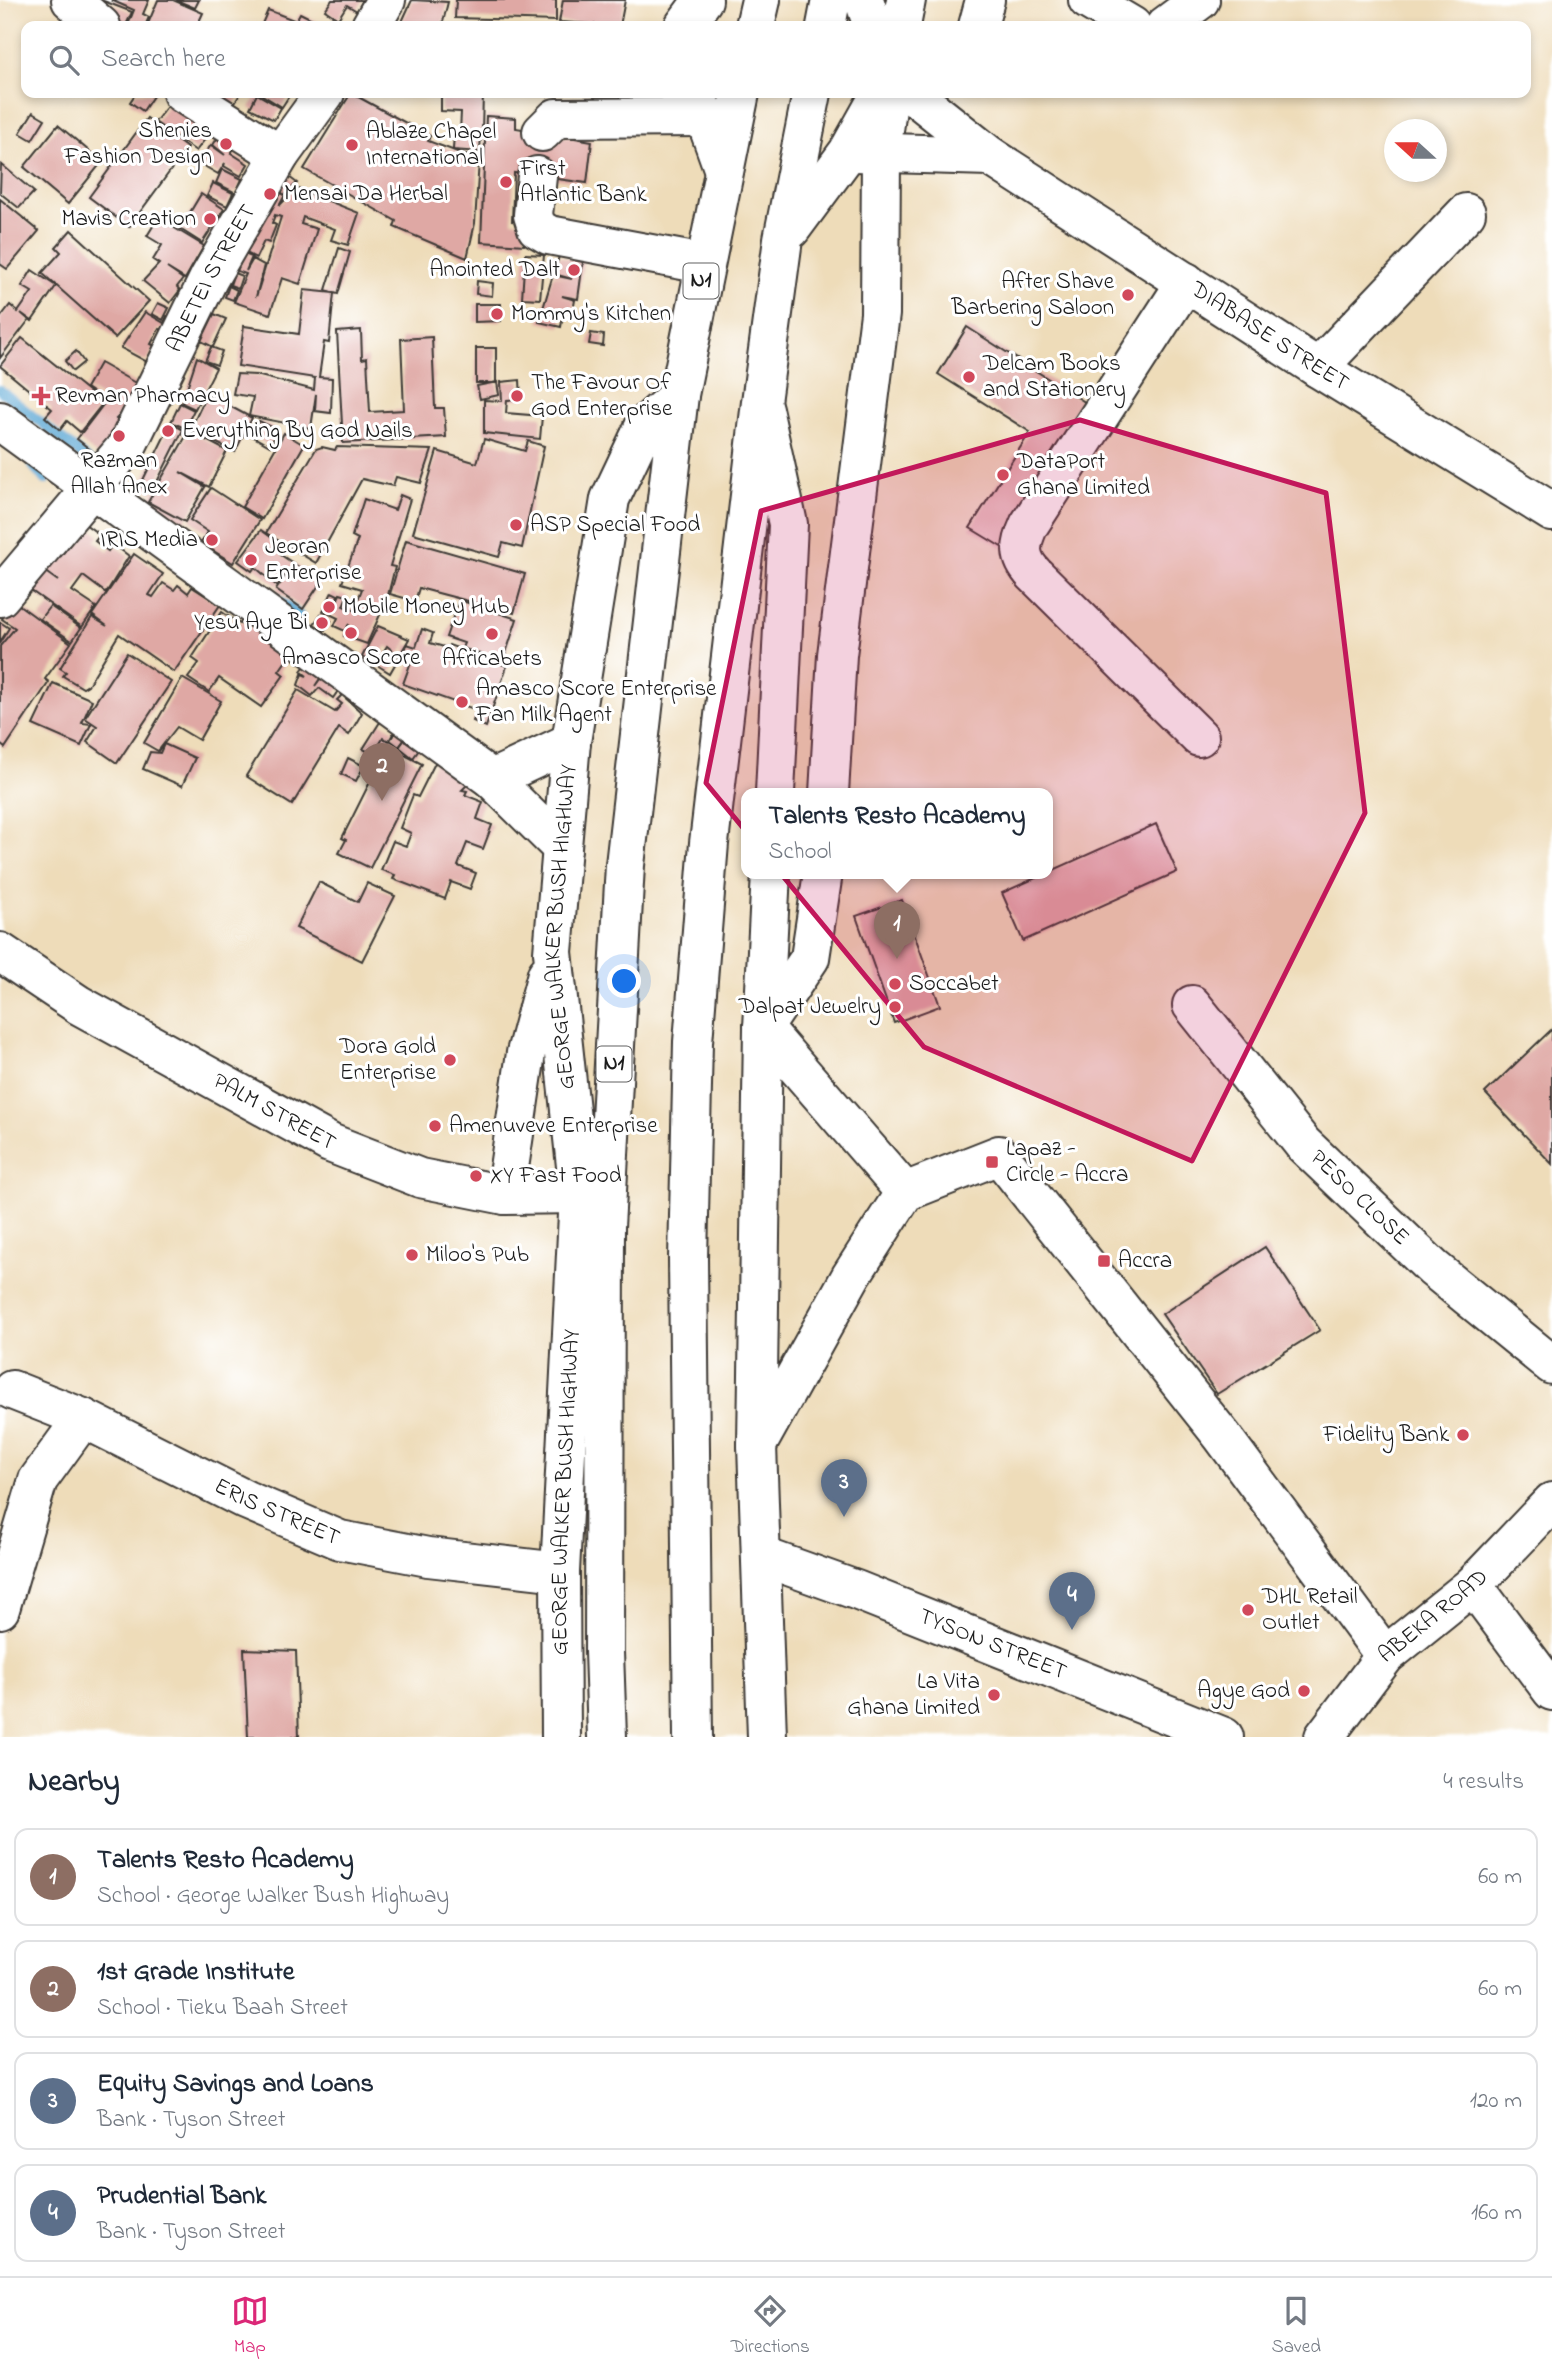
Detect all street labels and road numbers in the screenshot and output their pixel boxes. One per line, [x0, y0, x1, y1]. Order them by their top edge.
street label: ABETEI STREET [159, 198, 265, 358]
road number: N1 [684, 264, 718, 298]
street label: DIABASE STREET [1183, 273, 1355, 400]
street label: GEORGE WALKER BUSH HIGHWAY [536, 763, 586, 1091]
road number: N1 [596, 1046, 632, 1082]
street label: PALM STREET [207, 1065, 342, 1160]
street label: PESO CLOSE [1302, 1142, 1417, 1254]
street label: GEORGE WALKER BUSH HIGHWAY [543, 1328, 589, 1655]
street label: ERIS STREET [208, 1470, 345, 1555]
street label: ABEKA ROAD [1371, 1562, 1496, 1672]
street label: TYSON STREET [914, 1600, 1072, 1689]

